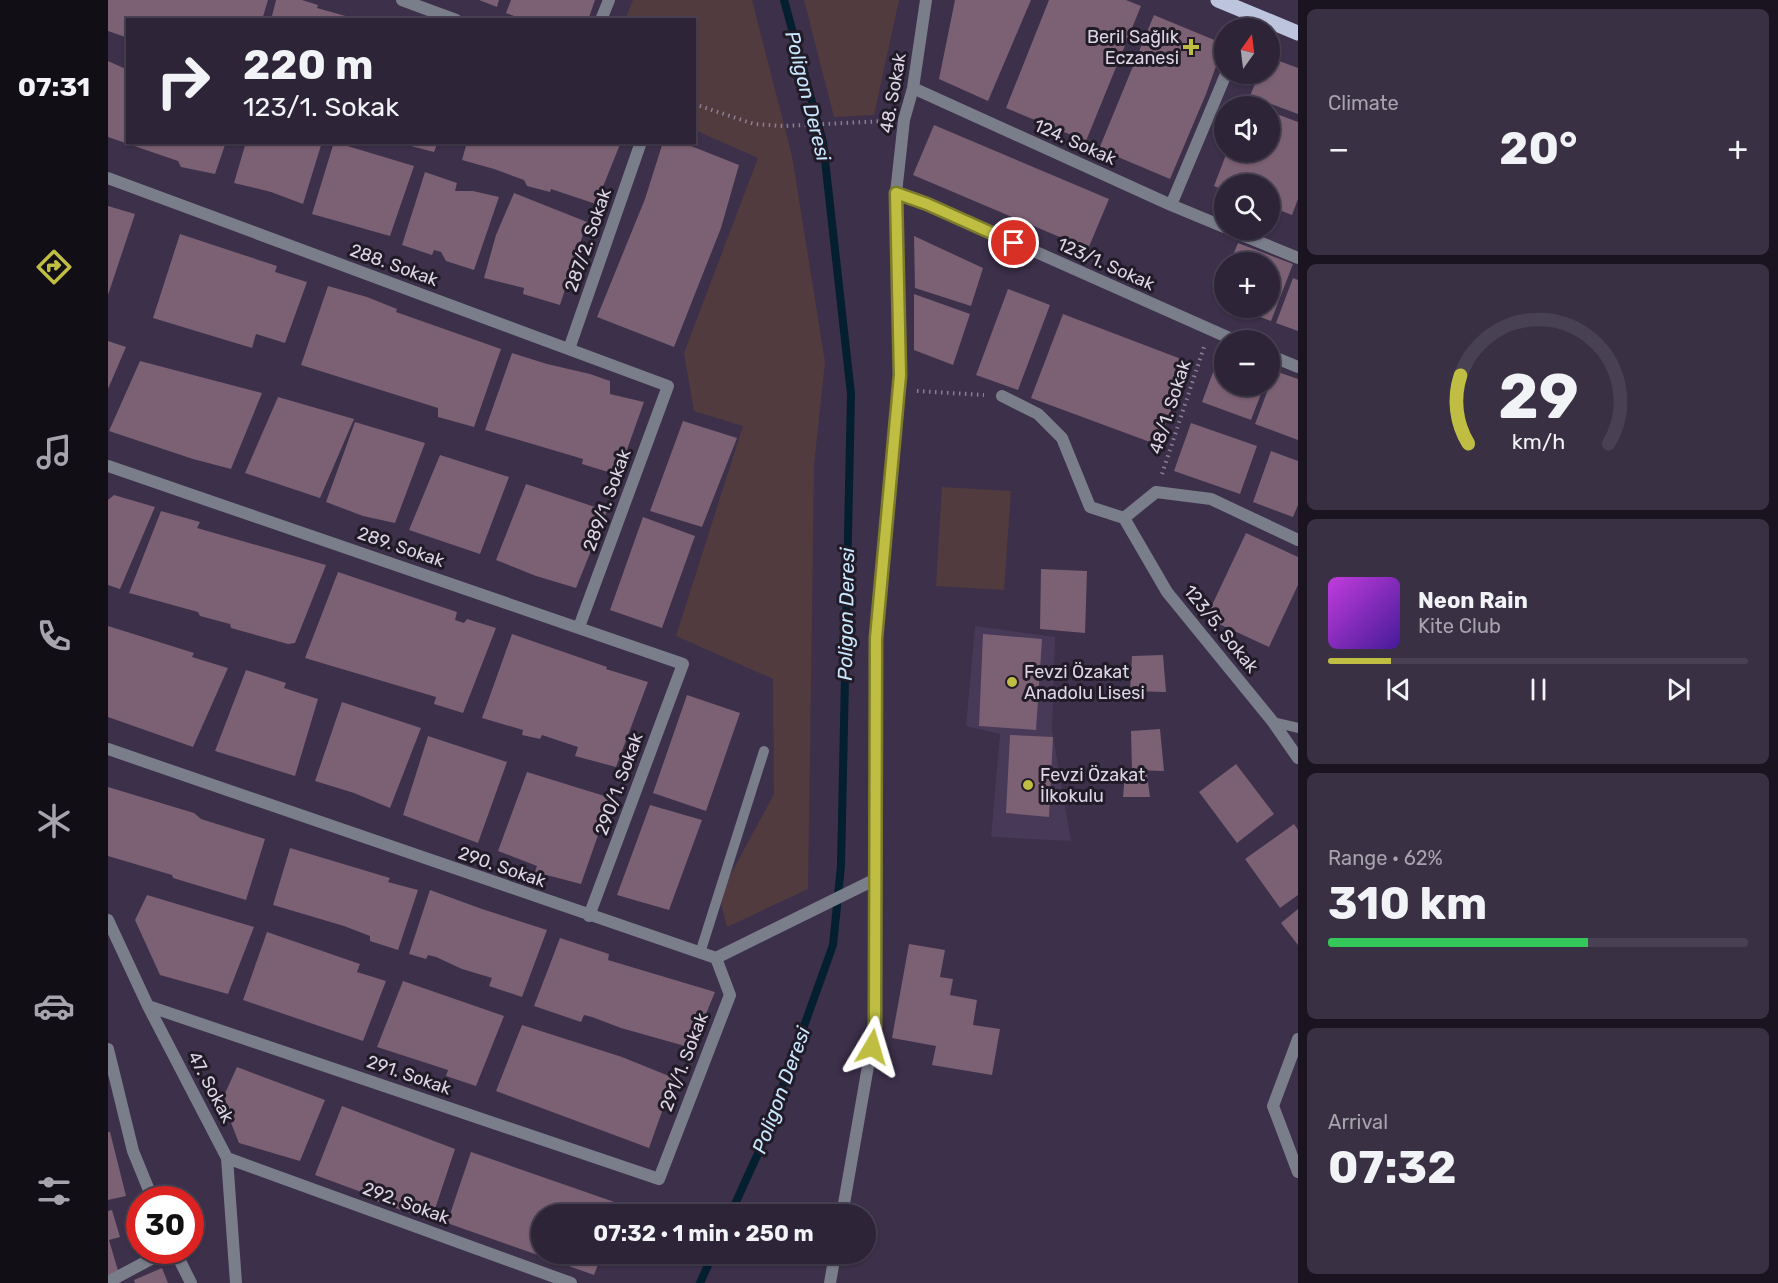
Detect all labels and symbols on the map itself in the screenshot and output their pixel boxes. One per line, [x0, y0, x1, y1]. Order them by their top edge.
north arrow [1214, 18, 1280, 84]
place label: Beril Sağlık Eczanesi [1087, 26, 1180, 69]
water label: Poligon Deresi [780, 28, 836, 165]
marker: Beril Sağlık Eczanesi [1184, 40, 1198, 54]
street label: 48. Sokak [875, 50, 911, 135]
street label: 124. Sokak [1030, 114, 1120, 170]
street label: 287/2. Sokak [560, 185, 616, 295]
pin [988, 217, 1039, 268]
street label: 123/1. Sokak [1054, 233, 1159, 296]
street label: 288. Sokak [347, 239, 442, 291]
street label: 48/1. Sokak [1144, 356, 1196, 457]
street label: 289/1. Sokak [578, 445, 636, 554]
street label: 289. Sokak [355, 522, 448, 572]
water label: Poligon Deresi [833, 546, 859, 681]
street label: 123/5. Sokak [1179, 581, 1264, 678]
place label: Fevzi Özakat Anadolu Lisesi [1024, 661, 1145, 704]
marker: Fevzi Özakat Anadolu Lisesi [1005, 675, 1019, 689]
street label: 290/1. Sokak [590, 729, 648, 838]
place label: Fevzi Özakat İlkokulu [1040, 764, 1145, 807]
marker: Fevzi Özakat İlkokulu [1021, 778, 1035, 792]
street label: 290. Sokak [455, 842, 549, 892]
street label: 291/1. Sokak [655, 1009, 713, 1115]
position arrow [840, 1015, 904, 1079]
water label: Poligon Deresi [747, 1022, 815, 1157]
street label: 47. Sokak [183, 1048, 239, 1127]
street label: 291. Sokak [364, 1050, 455, 1100]
street label: 292. Sokak [360, 1177, 453, 1229]
speed limit sign: 30 [126, 1186, 204, 1264]

